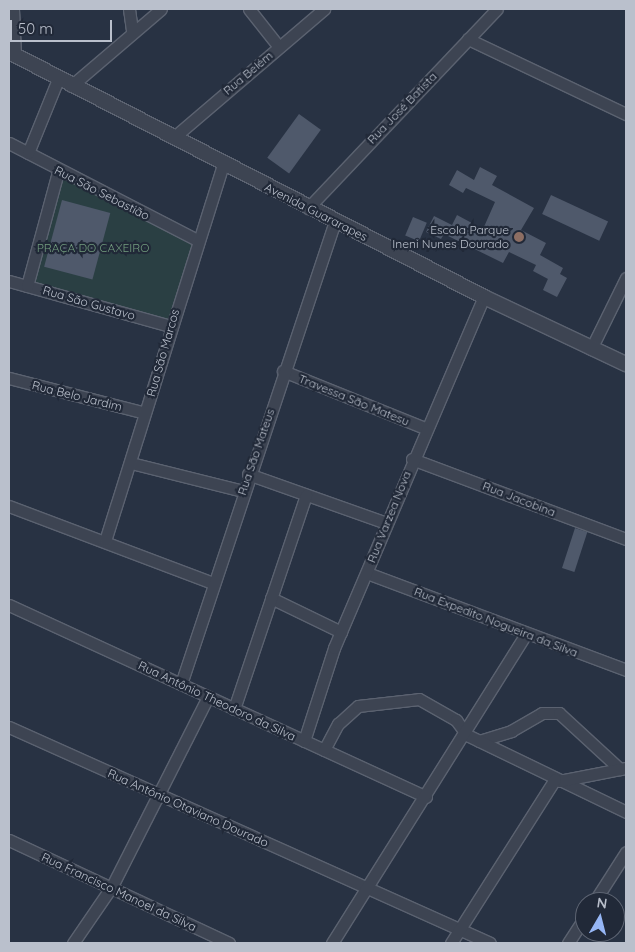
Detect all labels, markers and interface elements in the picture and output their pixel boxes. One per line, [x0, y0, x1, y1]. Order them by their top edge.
scale bar [12, 10, 115, 42]
text: 50 m [18, 19, 53, 38]
street label: Rua Belém [220, 48, 276, 98]
street label: Rua José Batista [364, 69, 440, 147]
street label: Rua São Sebastião [52, 163, 152, 223]
street label: Avenida Guararapes [262, 180, 370, 244]
place label: Escola Parque Ineni Nunes Dourado [392, 223, 509, 251]
marker: Escola Parque Ineni Nunes Dourado [513, 231, 525, 243]
park label: PRAÇA DO CAXEIRO [37, 241, 149, 255]
street label: Rua São Gustavo [41, 283, 137, 323]
street label: Rua São Marcos [144, 308, 182, 398]
street label: Travessa São Matesu [297, 371, 411, 429]
street label: Rua Belo Jardim [30, 378, 124, 414]
street label: Rua São Mateus [234, 407, 278, 497]
street label: Rua Varzea Nova [364, 469, 414, 565]
street label: Rua Jacobina [481, 478, 557, 520]
street label: Rua Expedito Nogueira da Silva [412, 584, 580, 660]
street label: Rua Antônio Theodoro da Silva [136, 658, 298, 744]
street label: Rua Antônio Otaviano Dourado [105, 766, 271, 850]
street label: Rua Francisco Manoel da Silva [39, 850, 199, 934]
north arrow [575, 892, 625, 942]
text: N [596, 894, 608, 913]

